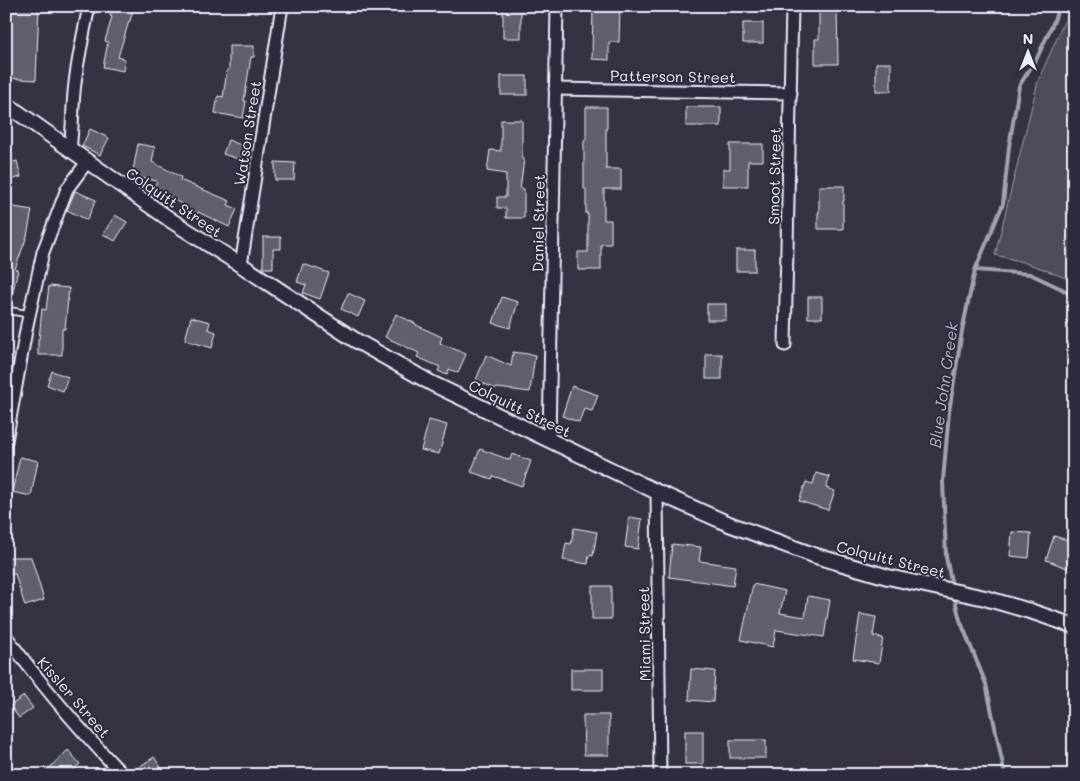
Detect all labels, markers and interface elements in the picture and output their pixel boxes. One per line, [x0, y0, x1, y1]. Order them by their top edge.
north arrow [1002, 28, 1052, 78]
text: N [1023, 29, 1033, 48]
street label: Patterson Street [610, 65, 736, 87]
street label: Watson Street [229, 79, 265, 187]
street label: Smoot Street [763, 127, 785, 225]
street label: Colquitt Street [122, 163, 226, 241]
street label: Daniel Street [527, 174, 549, 272]
water label: Blue John Creek [924, 320, 962, 449]
street label: Colquitt Street [465, 375, 575, 441]
street label: Colquitt Street [834, 536, 948, 582]
street label: Miami Street [633, 586, 655, 682]
street label: Kissler Street [33, 652, 115, 742]

